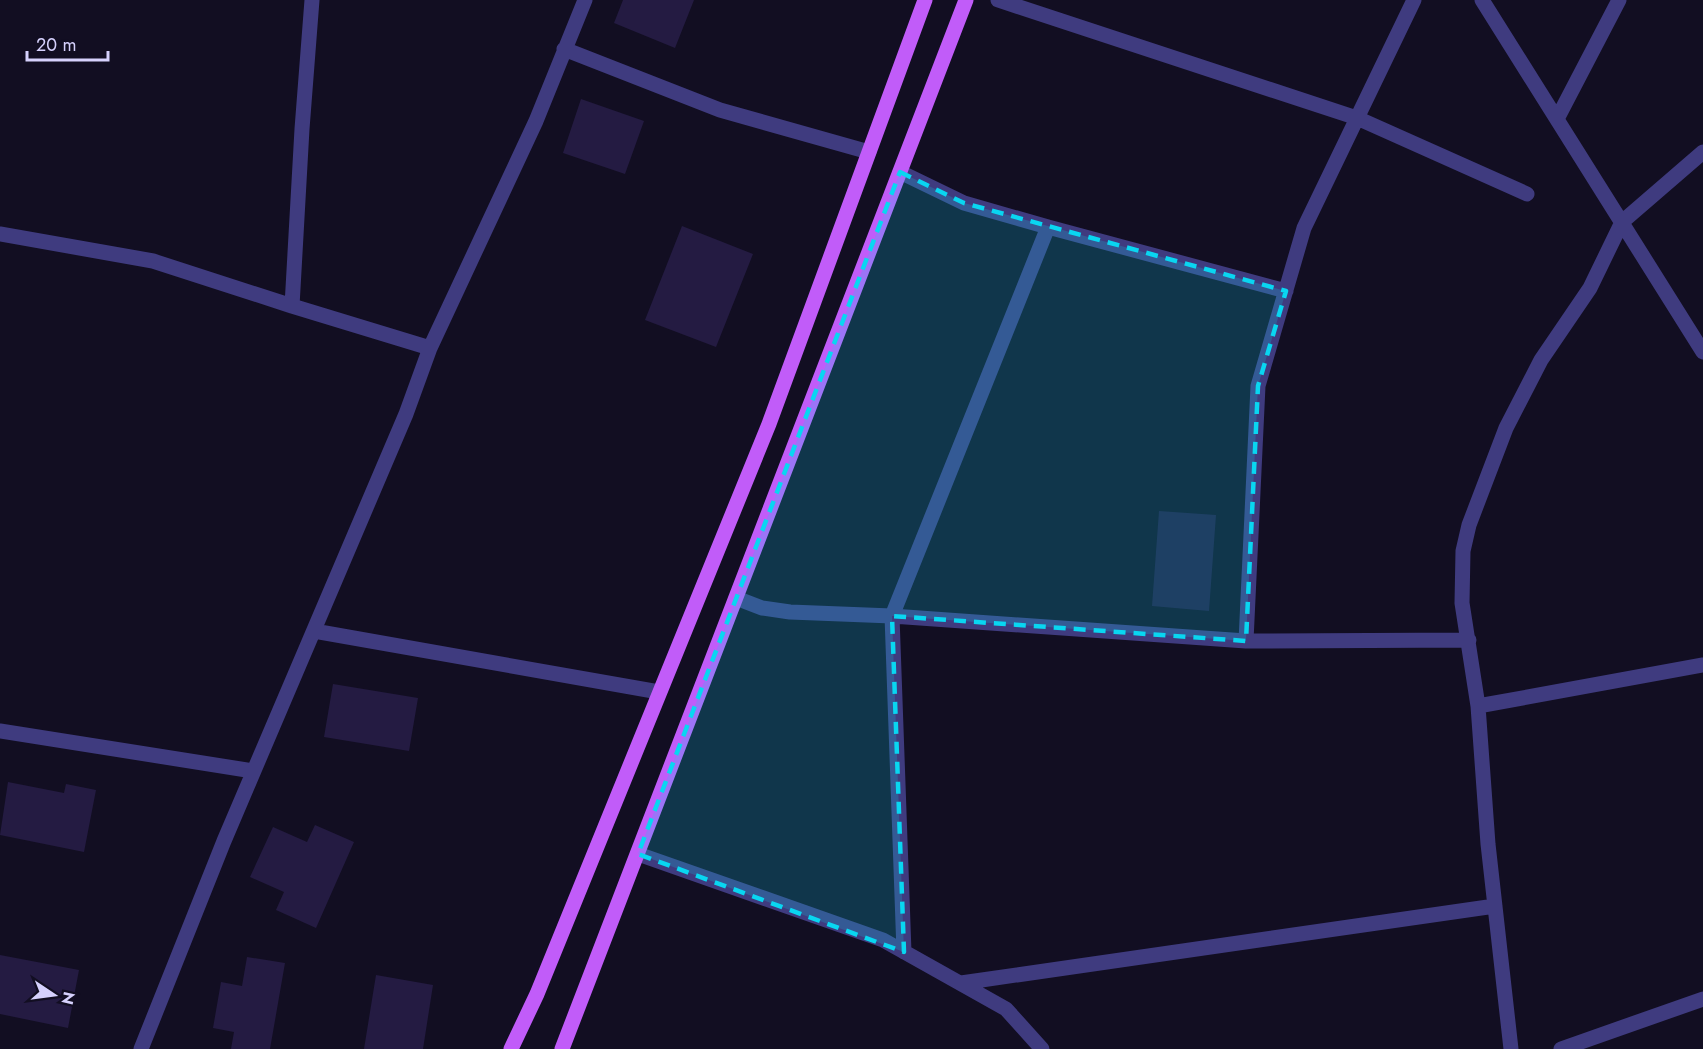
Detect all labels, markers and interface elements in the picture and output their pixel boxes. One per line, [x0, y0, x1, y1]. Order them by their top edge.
scale bar [27, 24, 108, 62]
text: 20 m [36, 32, 76, 58]
north arrow [24, 965, 84, 1025]
text: N [55, 989, 81, 1007]

